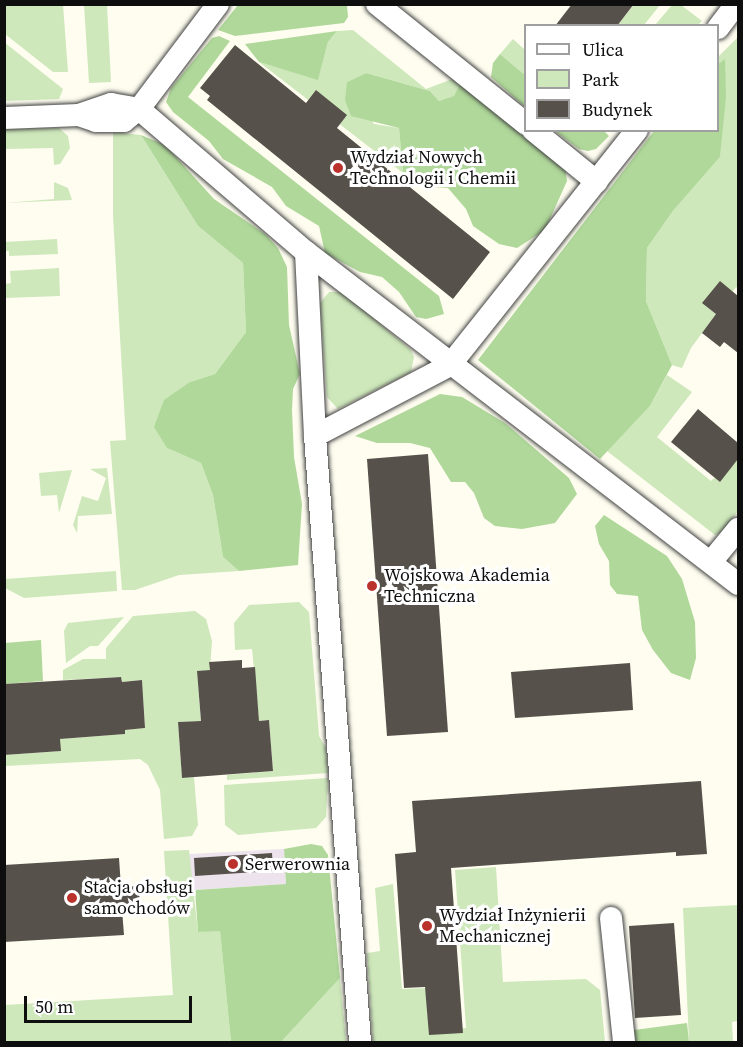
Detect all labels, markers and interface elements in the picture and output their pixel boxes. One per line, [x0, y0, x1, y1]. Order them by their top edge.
legend [524, 24, 719, 132]
text: Ulica [582, 37, 624, 62]
text: Park [582, 67, 619, 92]
text: Budynek [582, 97, 652, 122]
place label: Wydział Nowych Technologii i Chemii [350, 147, 516, 190]
marker: Wydział Nowych Technologii i Chemii [331, 161, 345, 175]
place label: Wojskowa Akademia Techniczna [384, 565, 550, 608]
marker: Wojskowa Akademia Techniczna [365, 579, 379, 593]
place label: Serwerownia [245, 853, 350, 875]
marker: Serwerownia [226, 857, 240, 871]
place label: Stacja obsługi samochodów [84, 877, 193, 920]
marker: Stacja obsługi samochodów [65, 891, 79, 905]
place label: Wydział Inżynierii Mechanicznej [439, 905, 586, 948]
marker: Wydział Inżynierii Mechanicznej [420, 919, 434, 933]
scale bar [27, 984, 195, 1022]
text: 50 m [35, 994, 73, 1019]

